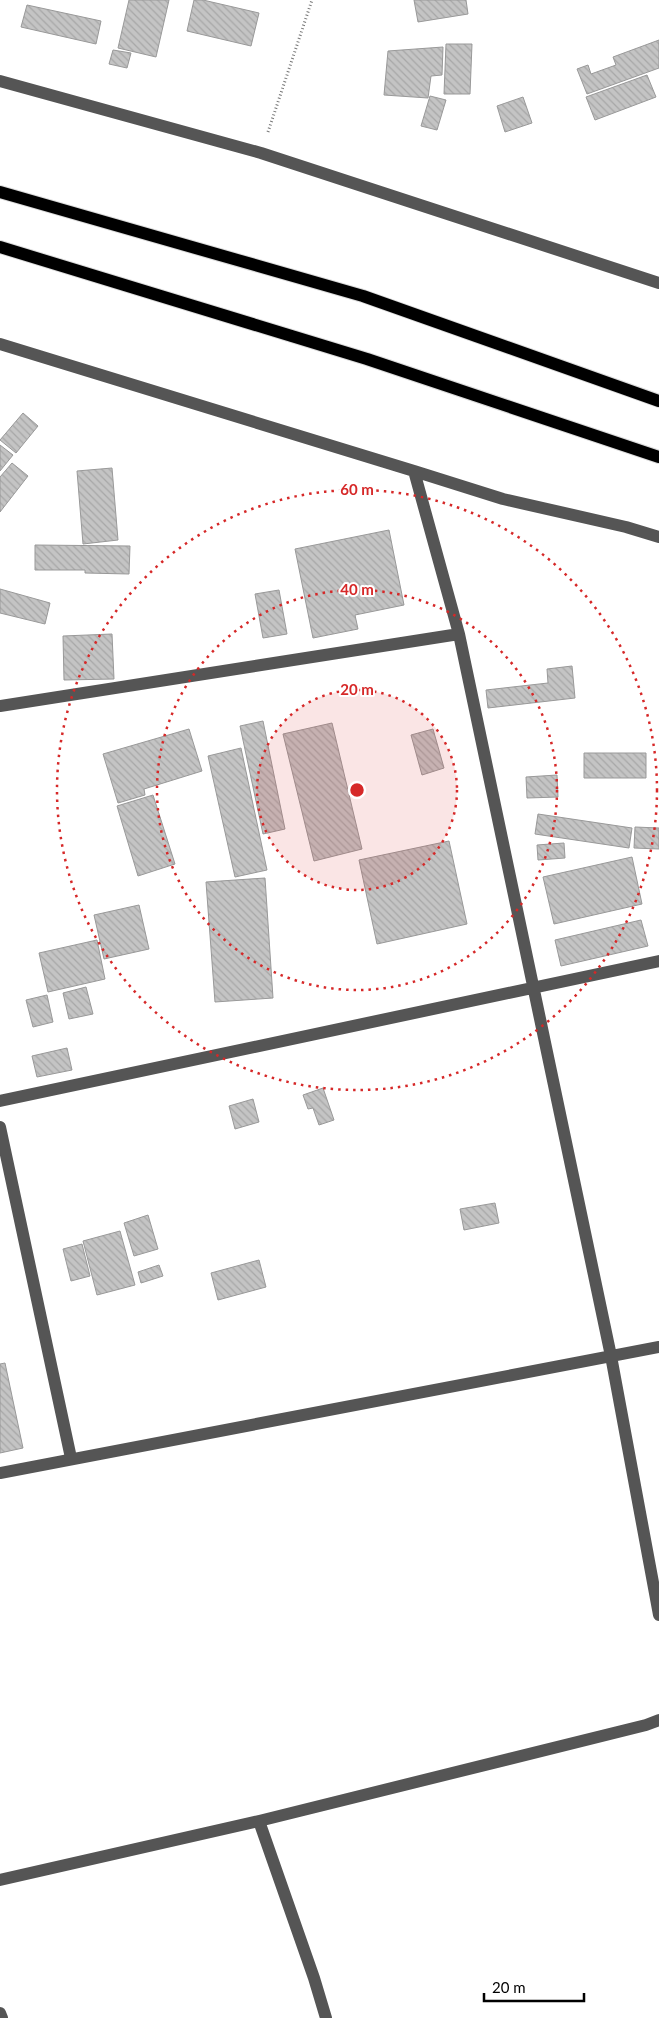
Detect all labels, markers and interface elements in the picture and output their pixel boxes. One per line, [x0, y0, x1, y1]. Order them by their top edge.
text: 60 m [340, 480, 374, 498]
text: 40 m [340, 580, 374, 598]
text: 20 m [340, 680, 374, 698]
centre of rings [348, 781, 366, 799]
scale bar [484, 1970, 584, 2002]
text: 20 m [492, 1978, 526, 1996]

